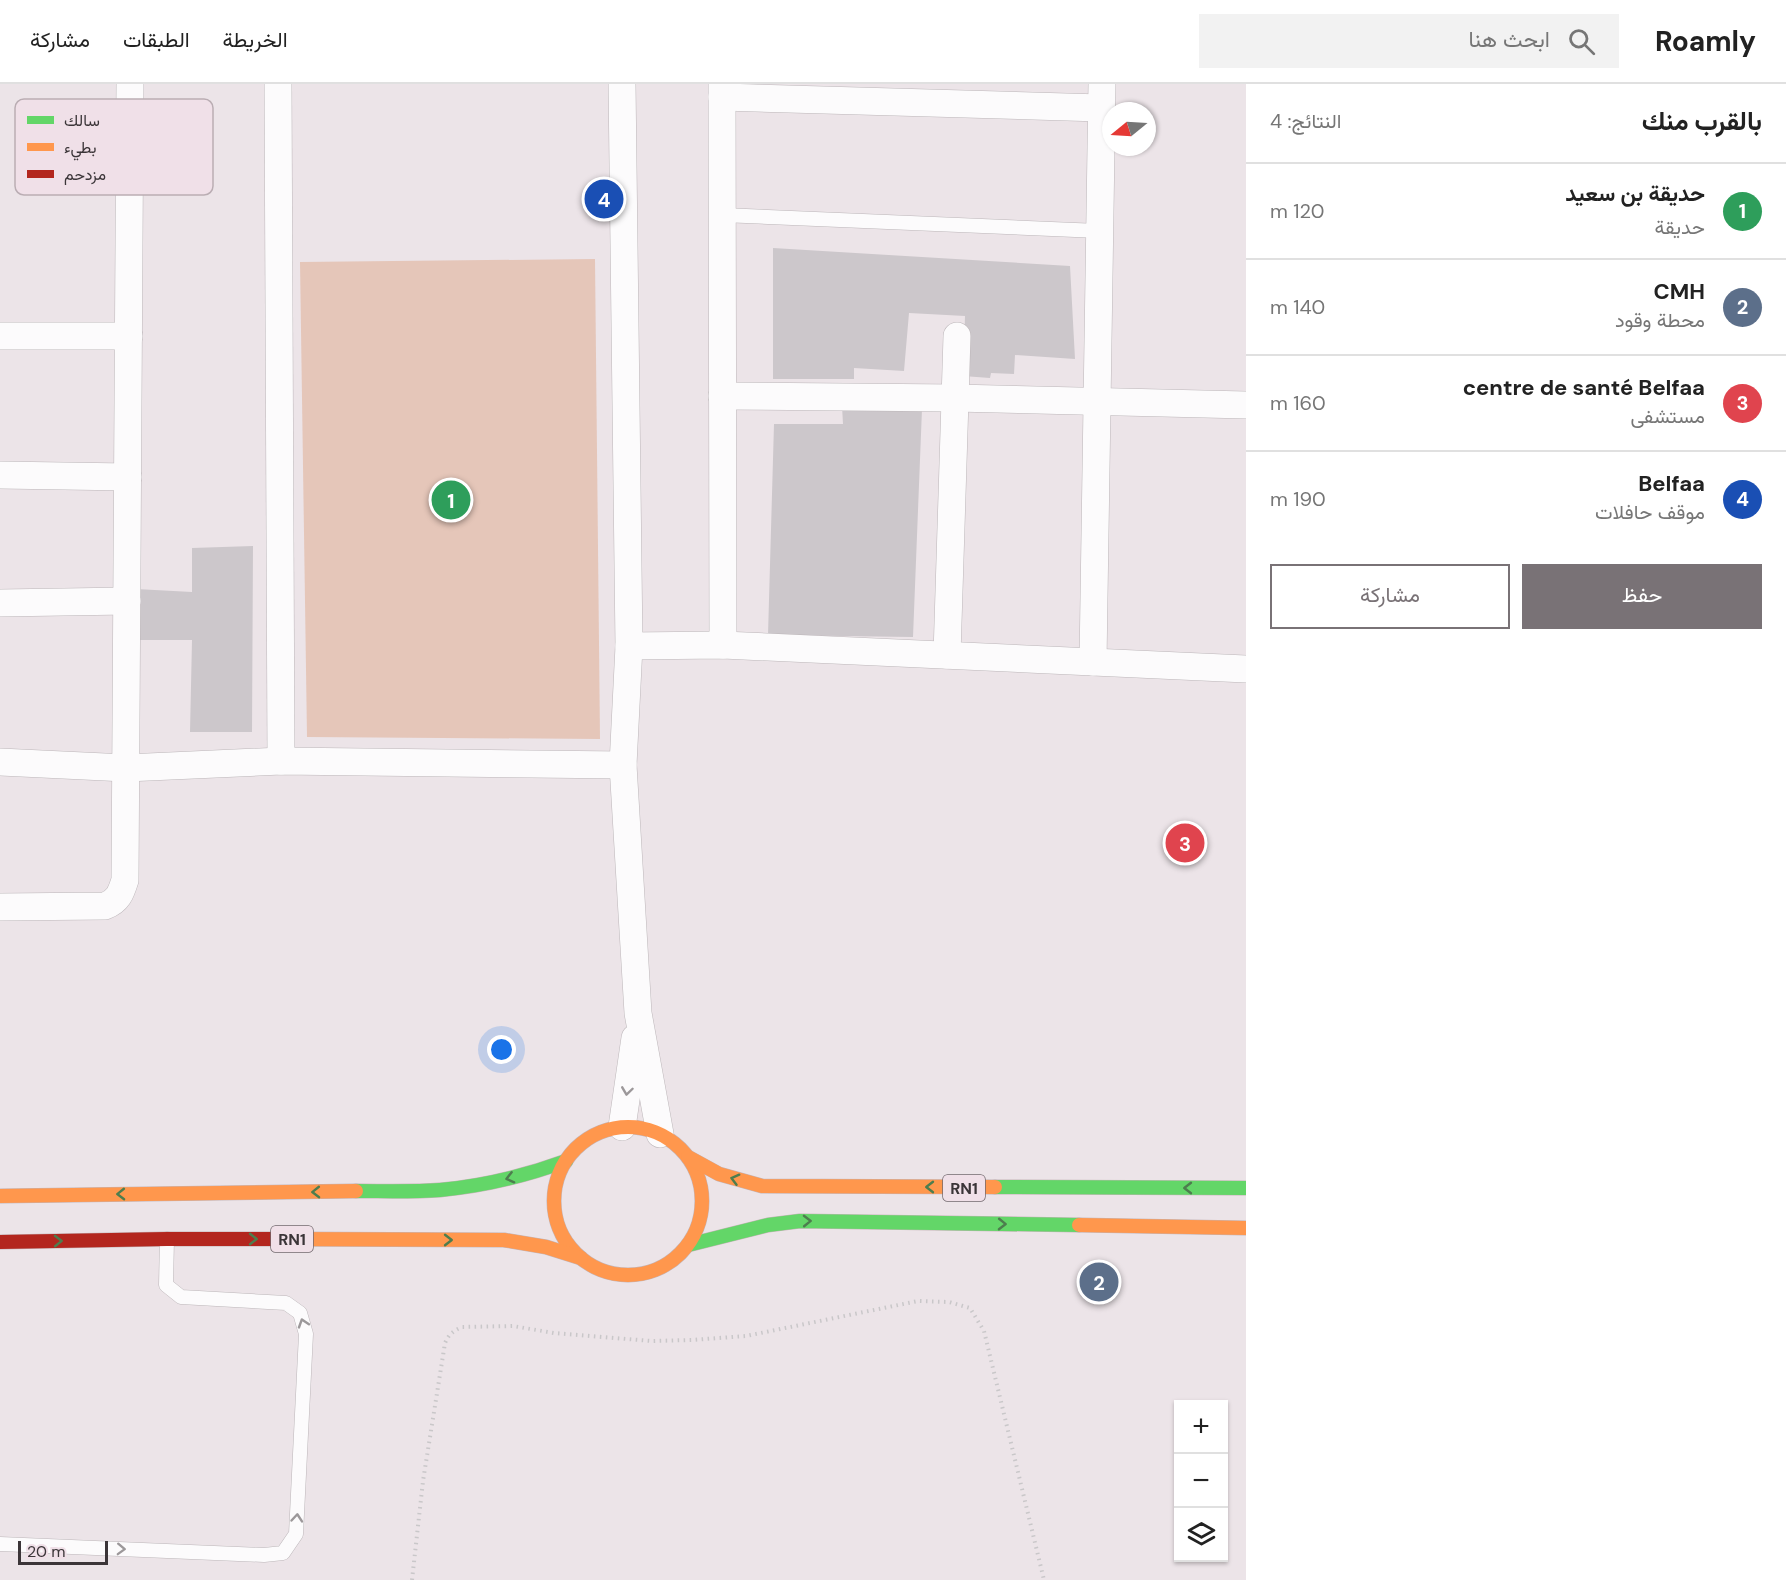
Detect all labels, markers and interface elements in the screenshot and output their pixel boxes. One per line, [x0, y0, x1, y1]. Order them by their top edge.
search box [1199, 14, 1619, 68]
text: Roamly [1655, 23, 1756, 60]
text: ابحث هنا [1469, 25, 1550, 54]
icon: search [1565, 25, 1598, 58]
text: مشاركة [30, 26, 90, 54]
text: الطبقات [123, 26, 190, 54]
text: الخريطة [223, 26, 288, 54]
legend [15, 99, 213, 195]
north arrow [1102, 102, 1156, 156]
text: بالقرب منك [1642, 104, 1762, 138]
text: النتائج: 4 [1270, 108, 1341, 134]
text: سالك [64, 110, 100, 131]
text: بطيء [64, 137, 96, 161]
text: مزدحم [64, 164, 106, 185]
pin: 4 [584, 176, 624, 222]
text: حديقة بن سعيد [1565, 179, 1705, 208]
text: 120 m [1270, 198, 1324, 224]
text: 1 [1739, 198, 1746, 224]
text: حديقة [1654, 214, 1705, 240]
text: CMH [1654, 277, 1705, 306]
text: 140 m [1270, 294, 1325, 320]
text: 2 [1737, 294, 1748, 320]
text: محطة وقود [1615, 307, 1705, 333]
text: centre de santé Belfaa [1463, 373, 1705, 402]
text: 160 m [1270, 390, 1326, 416]
text: 3 [1736, 390, 1749, 416]
text: مستشفى [1630, 403, 1705, 429]
text: Belfaa [1638, 469, 1705, 498]
pin: 1 [432, 478, 470, 522]
text: 190 m [1270, 486, 1326, 512]
text: 4 [1736, 486, 1749, 512]
text: موقف حافلات [1595, 499, 1705, 525]
button: مشاركة [1270, 564, 1510, 629]
button: حفظ [1522, 564, 1762, 629]
pin: 3 [1166, 820, 1204, 866]
your location [487, 1035, 516, 1064]
one-way arrow [622, 1086, 634, 1096]
one-way arrow [505, 1171, 515, 1184]
one-way arrow [731, 1173, 741, 1186]
road number: RN1 [943, 1175, 985, 1201]
one-way arrow [925, 1181, 934, 1193]
one-way arrow [1183, 1182, 1192, 1194]
one-way arrow [312, 1186, 321, 1198]
one-way arrow [117, 1188, 126, 1201]
one-way arrow [803, 1215, 812, 1227]
one-way arrow [998, 1218, 1007, 1230]
road number: RN1 [271, 1226, 313, 1252]
one-way arrow [249, 1233, 258, 1245]
one-way arrow [444, 1234, 453, 1246]
one-way arrow [54, 1235, 63, 1247]
pin: 2 [1080, 1260, 1118, 1304]
one-way arrow [298, 1318, 310, 1329]
map controls [1174, 1400, 1228, 1562]
button: + [1174, 1400, 1228, 1454]
button: − [1174, 1454, 1228, 1508]
button: layers [1174, 1508, 1228, 1562]
one-way arrow [290, 1513, 303, 1522]
scale bar [18, 1538, 108, 1566]
text: 20 m [27, 1541, 66, 1562]
one-way arrow [117, 1543, 126, 1556]

